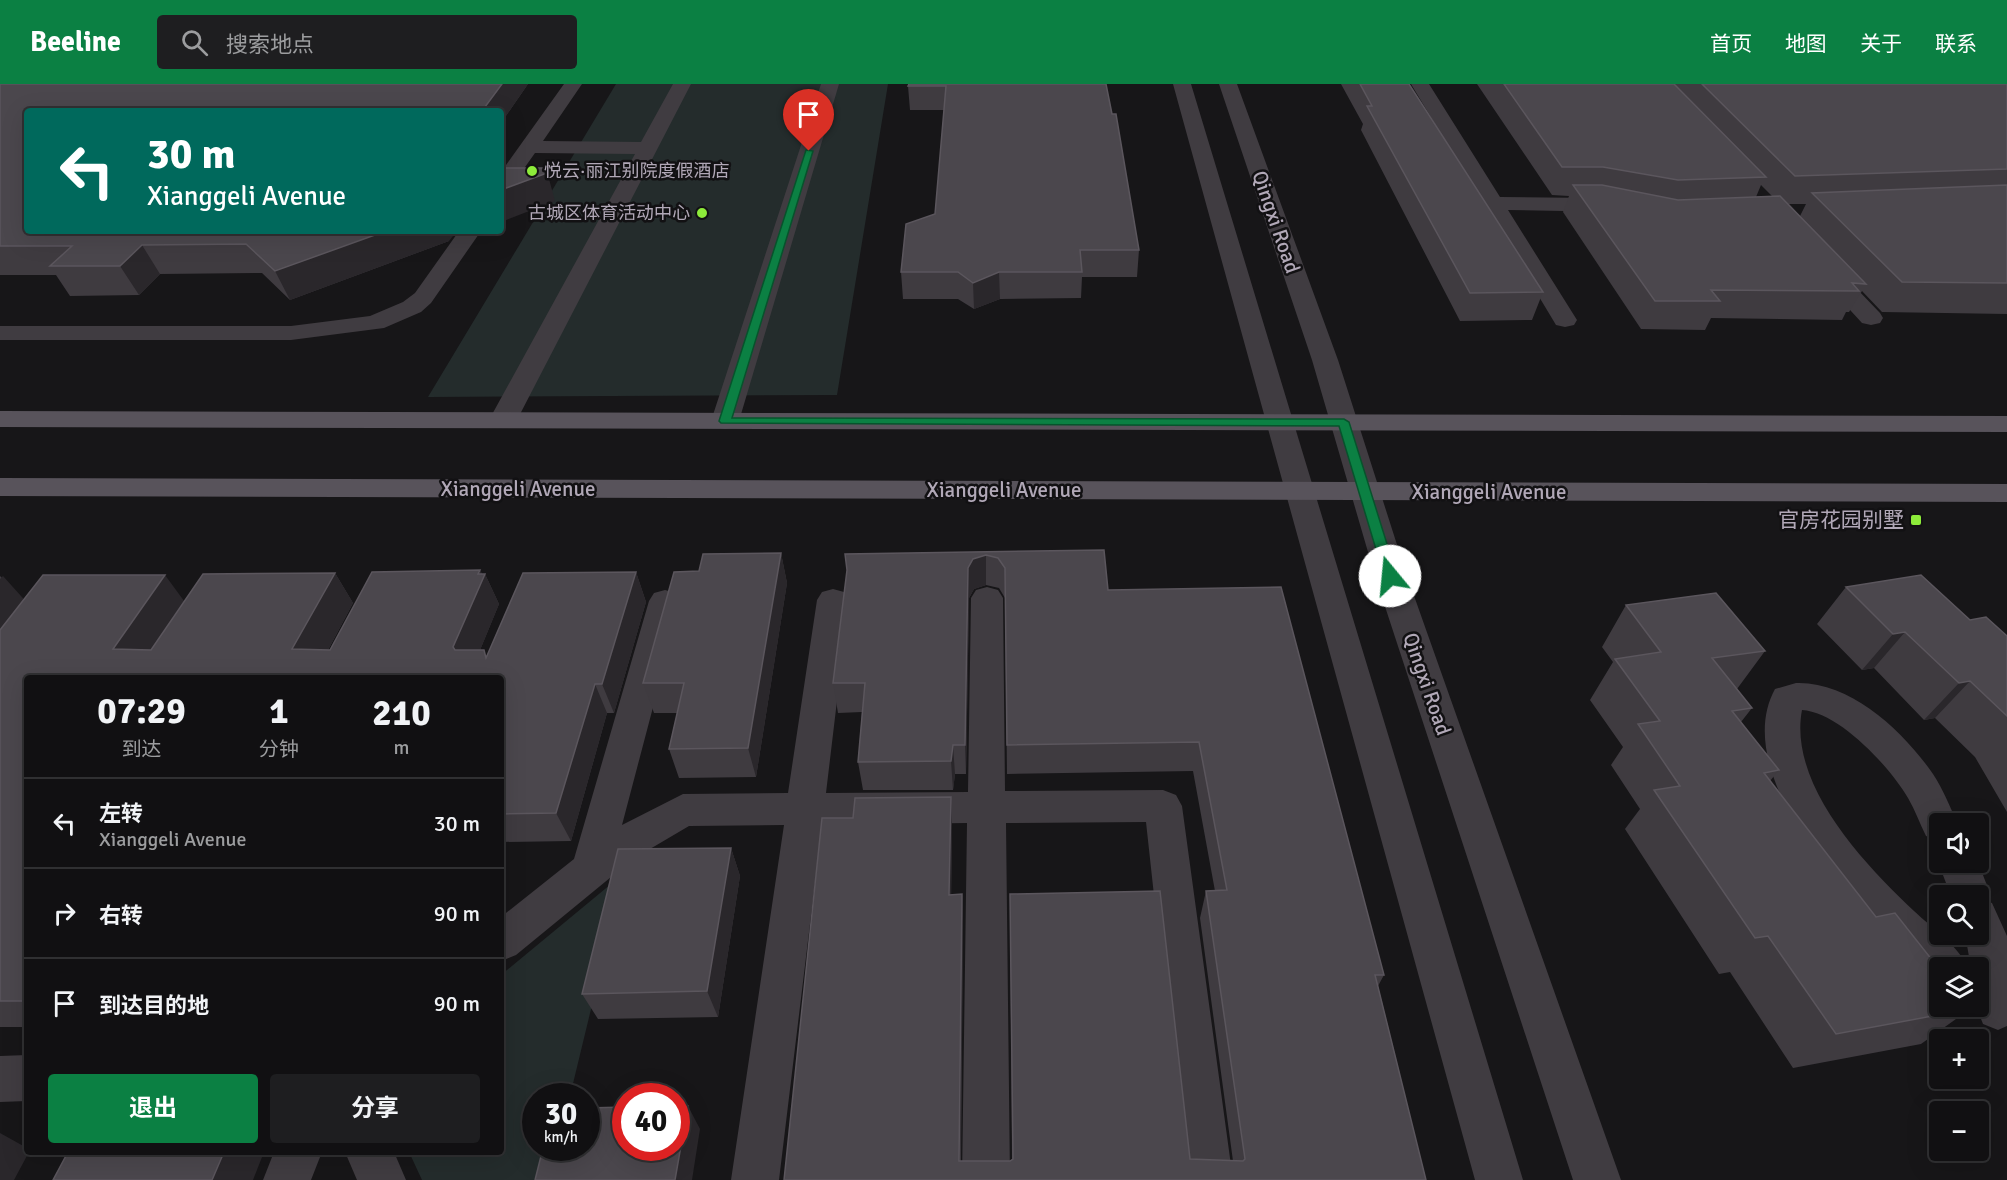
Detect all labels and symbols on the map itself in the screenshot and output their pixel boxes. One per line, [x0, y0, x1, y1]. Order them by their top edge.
pin [783, 89, 834, 151]
place label: 悦云·丽江别院度假酒店 [544, 160, 729, 182]
marker: 悦云·丽江别院度假酒店 [525, 164, 539, 178]
street label: Qingxi Road [1246, 167, 1306, 277]
place label: 古城区体育活动中心 [528, 202, 690, 224]
marker: 古城区体育活动中心 [695, 206, 709, 220]
street label: Xianggeli Avenue [441, 476, 595, 502]
street label: Xianggeli Avenue [927, 477, 1081, 503]
street label: Xianggeli Avenue [1412, 479, 1566, 505]
place label: 官房花园别墅 [1778, 507, 1904, 533]
marker: 官房花园别墅 [1909, 513, 1923, 527]
position arrow [1358, 544, 1422, 608]
street label: Qingxi Road [1397, 629, 1457, 739]
speed limit sign: 40 [612, 1083, 690, 1161]

